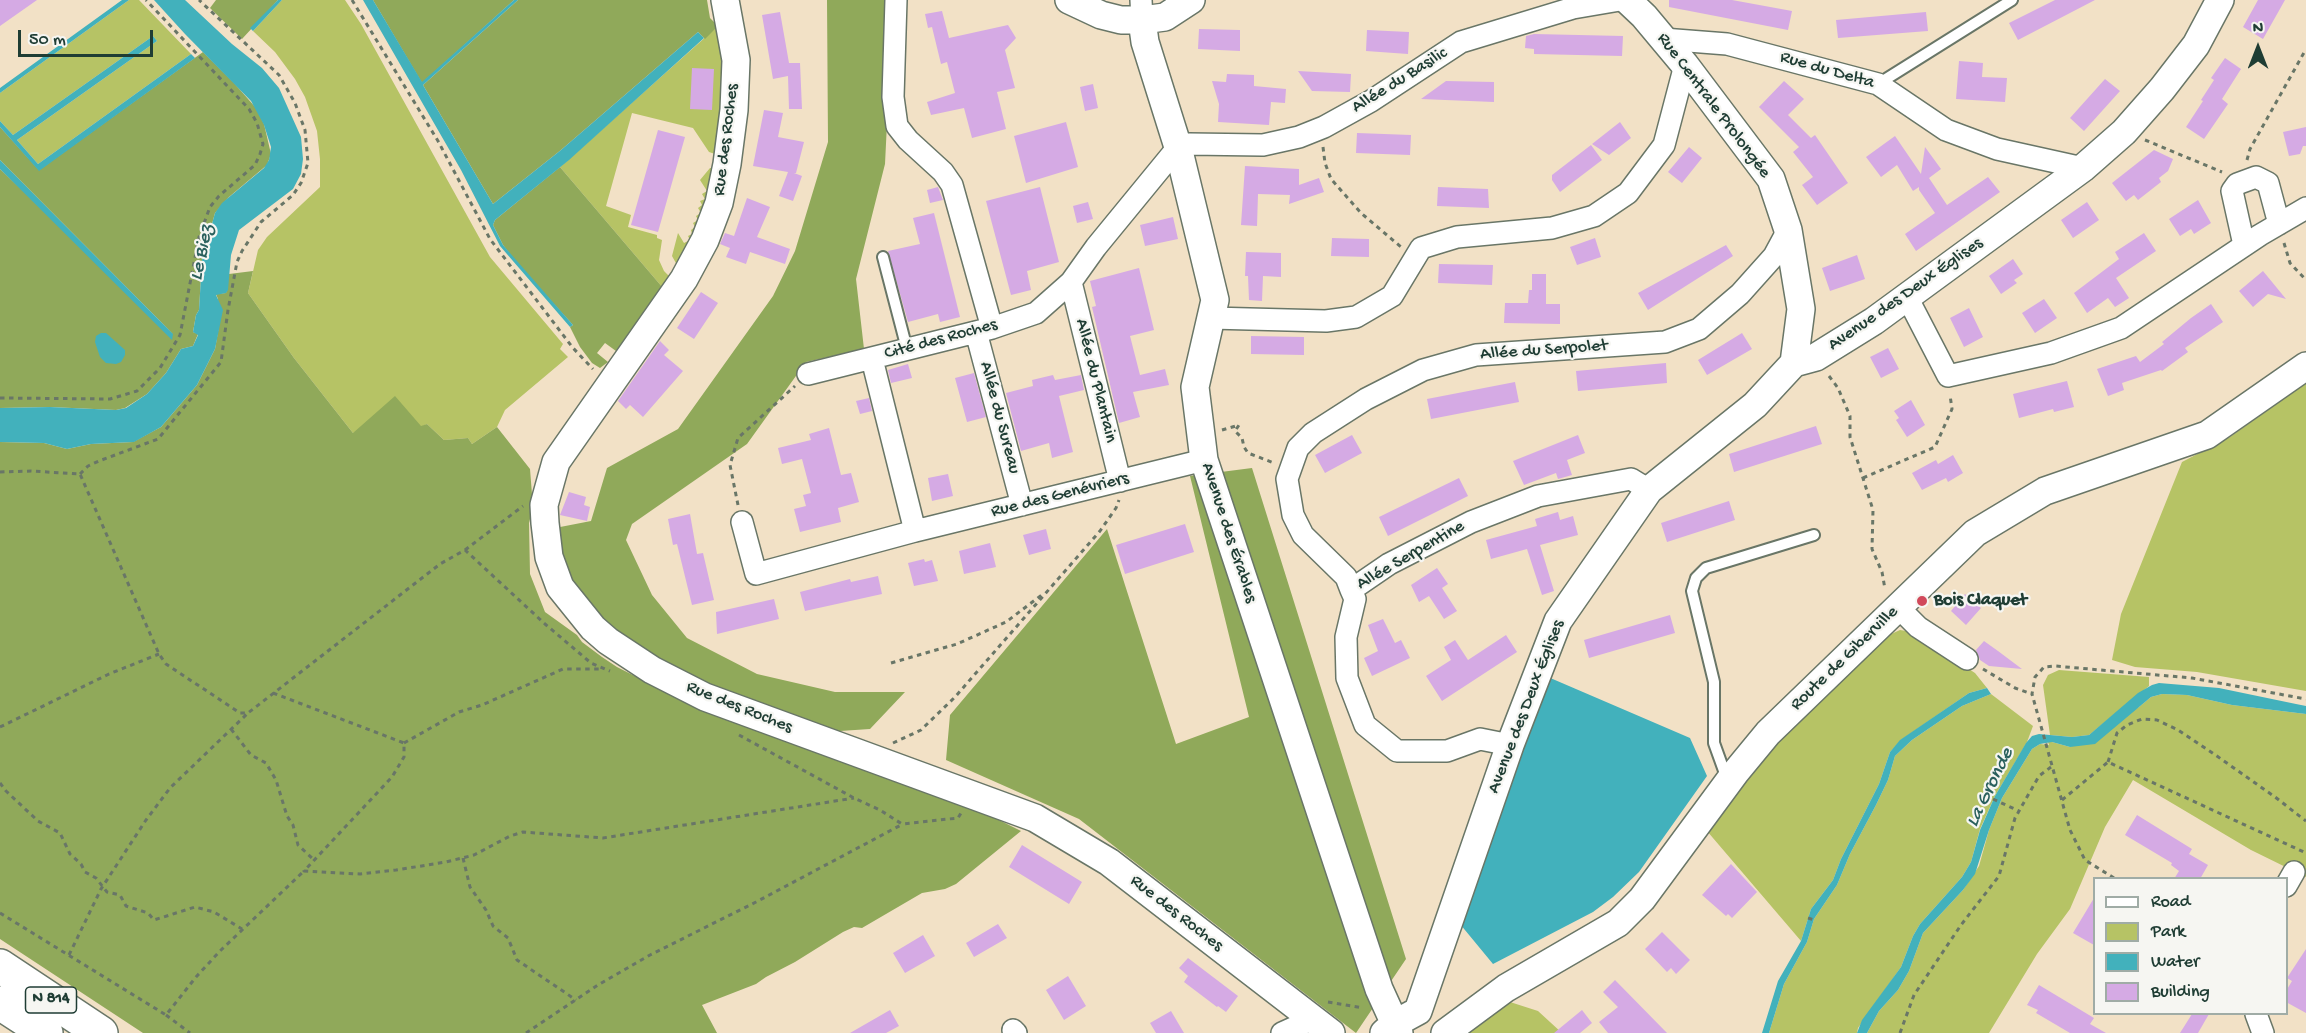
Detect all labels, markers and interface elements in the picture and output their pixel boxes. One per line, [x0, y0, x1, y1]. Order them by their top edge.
scale bar [21, 18, 156, 56]
north arrow [2228, 18, 2288, 78]
text: N [2253, 20, 2263, 39]
street label: Rue Centrale Prolongée [1651, 29, 1775, 183]
text: 50 m [29, 30, 66, 51]
street label: Allée du Basilic [1348, 43, 1452, 119]
street label: Rue du Delta [1777, 47, 1877, 95]
street label: Rue des Roches [709, 83, 745, 197]
water label: Le Biez [185, 223, 221, 283]
street label: Avenue des Deux Églises [1824, 233, 1988, 357]
street label: Cité des Roches [882, 315, 1000, 365]
street label: Allée du Plantain [1069, 317, 1121, 445]
street label: Allée du Serpolet [1480, 336, 1608, 366]
street label: Allée du Sureau [974, 359, 1024, 477]
street label: Avenue des Érables [1195, 460, 1261, 606]
street label: Rue des Genévriers [989, 468, 1131, 524]
street label: Allée Serpentine [1353, 516, 1469, 596]
place label: Bois Claquet [1934, 590, 2027, 612]
marker: Bois Claquet [1915, 594, 1929, 608]
street label: Route de Giberville [1787, 602, 1903, 716]
street label: Avenue des Deux Églises [1484, 617, 1570, 797]
street label: Rue des Roches [683, 677, 795, 739]
water label: La Gronde [1962, 745, 2020, 831]
street label: Rue des Roches [1125, 871, 1227, 957]
legend [2093, 877, 2288, 1015]
text: Road [2151, 892, 2190, 913]
text: Park [2151, 922, 2185, 943]
text: Water [2151, 952, 2199, 973]
text: Building [2151, 982, 2210, 1003]
road number: N 814 [26, 987, 76, 1013]

